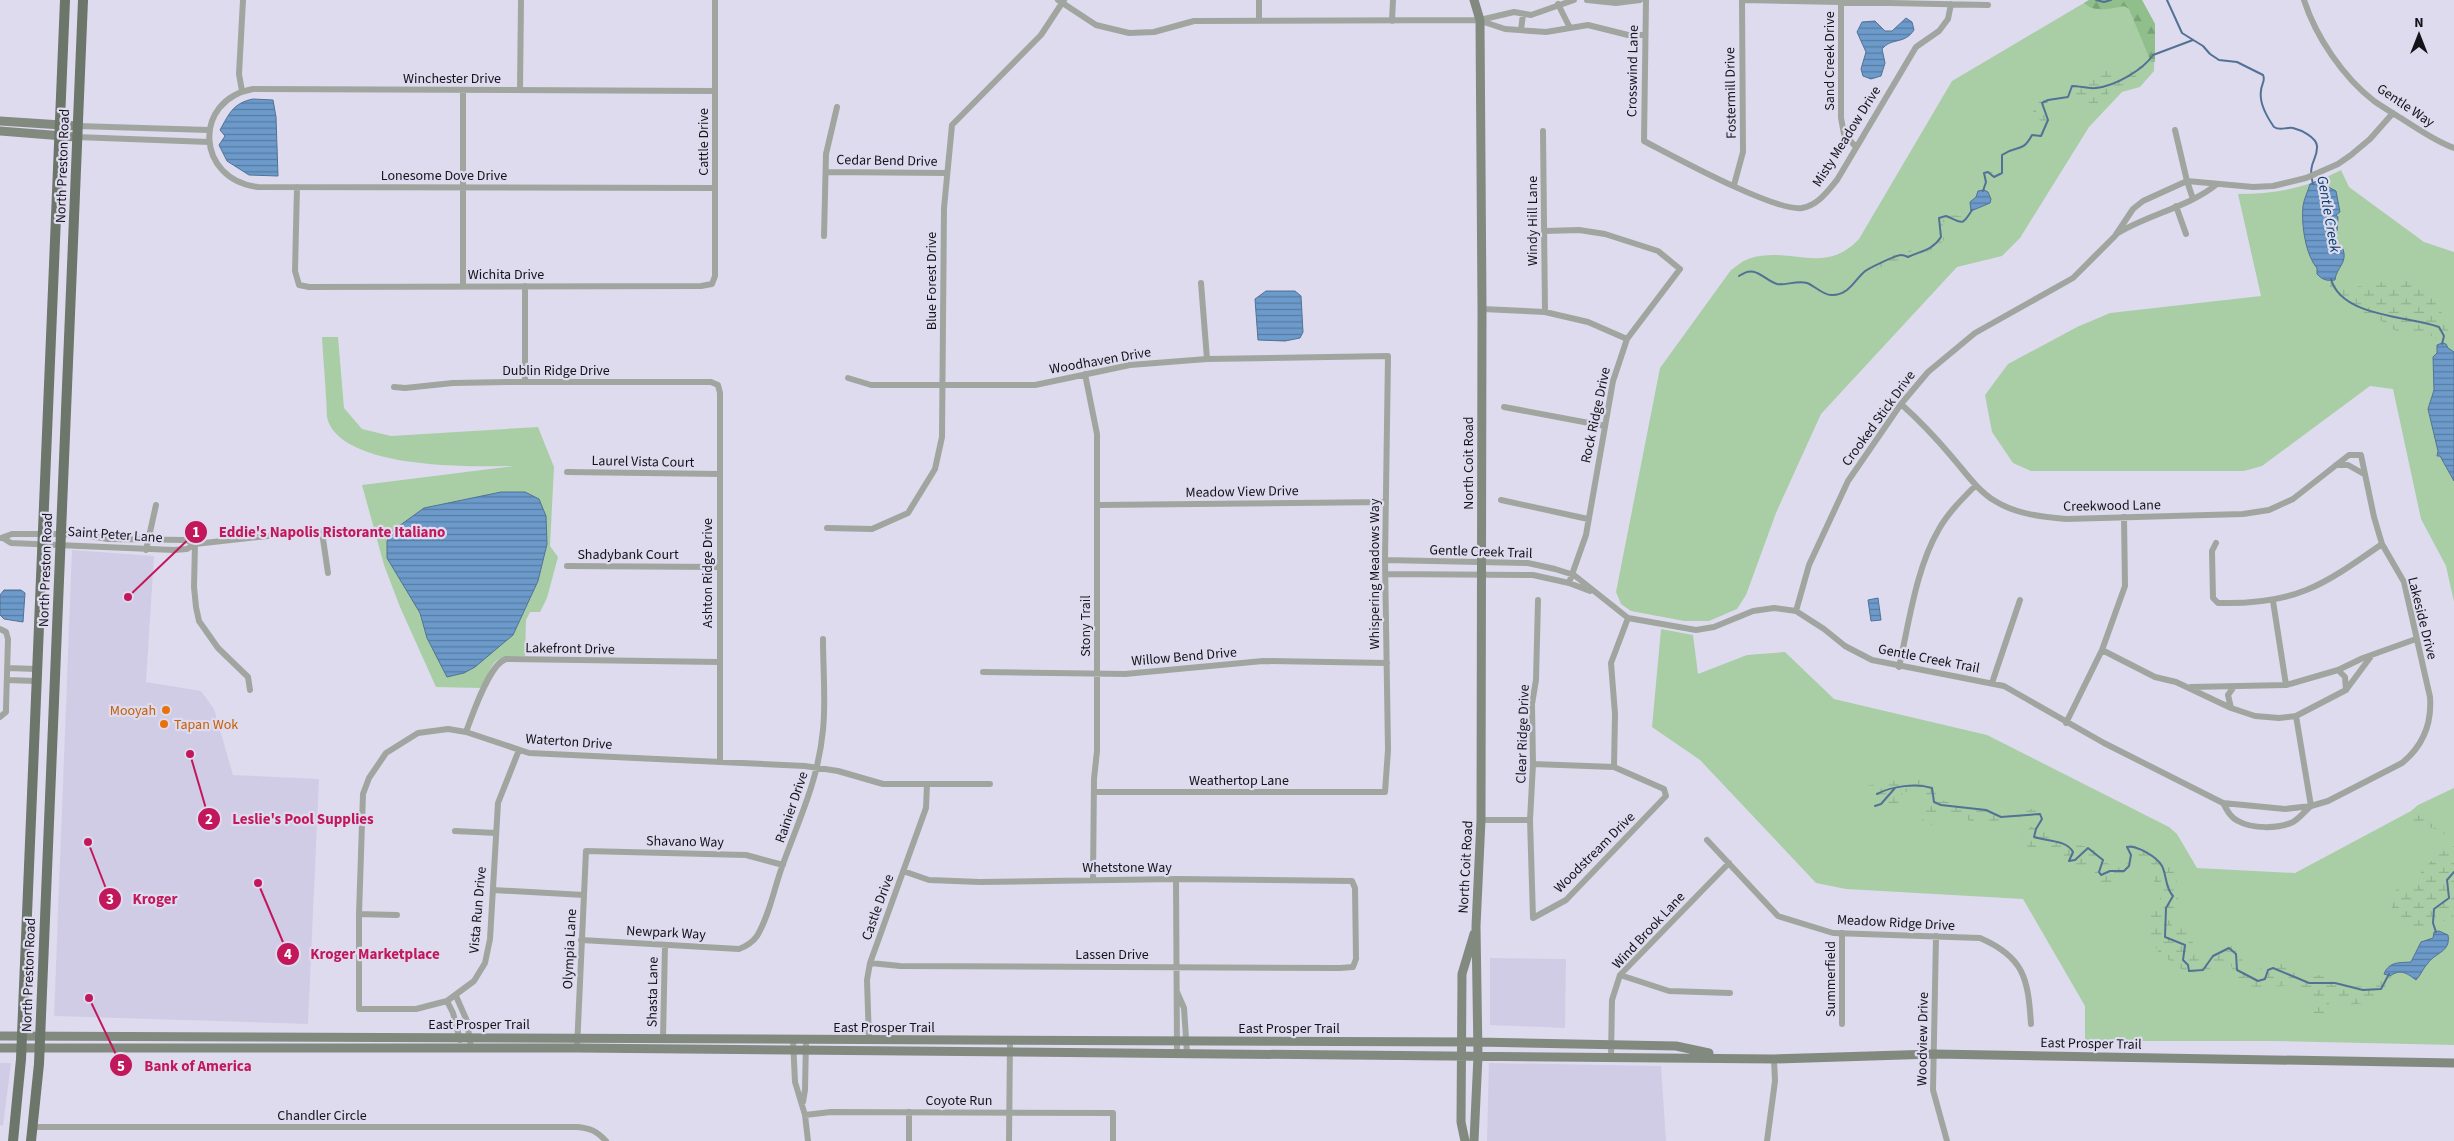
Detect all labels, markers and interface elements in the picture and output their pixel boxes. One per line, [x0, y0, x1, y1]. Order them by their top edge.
north arrow [2394, 10, 2444, 60]
street label: Sand Creek Drive [1820, 11, 1840, 111]
text: N [2414, 13, 2424, 33]
street label: Crosswind Lane [1622, 25, 1644, 117]
street label: Fostermill Drive [1720, 47, 1742, 139]
street label: Winchester Drive [403, 69, 501, 89]
street label: Gentle Way [2373, 79, 2439, 133]
street label: Misty Meadow Drive [1808, 82, 1886, 191]
street label: North Preston Road [51, 108, 75, 224]
street label: Cattle Drive [694, 108, 714, 176]
street label: Cedar Bend Drive [836, 150, 938, 172]
street label: Lonesome Dove Drive [381, 166, 507, 186]
water label: Gentle Creek [2311, 174, 2346, 255]
street label: Windy Hill Lane [1523, 176, 1543, 266]
street label: Blue Forest Drive [922, 232, 942, 330]
street label: Wichita Drive [468, 265, 544, 285]
street label: Woodhaven Drive [1048, 342, 1153, 380]
street label: Dublin Ridge Drive [502, 361, 610, 381]
street label: Rock Ridge Drive [1576, 365, 1616, 465]
street label: Crooked Stick Drive [1837, 367, 1920, 471]
street label: North Coit Road [1459, 416, 1479, 510]
street label: Laurel Vista Court [591, 451, 695, 473]
street label: Meadow View Drive [1185, 481, 1299, 503]
street label: Creekwood Lane [2063, 495, 2161, 517]
street label: Whispering Meadows Way [1365, 498, 1385, 649]
street label: North Preston Road [34, 512, 58, 628]
callout: Eddie's Napolis Ristorante Italiano [183, 517, 455, 547]
street label: Ashton Ridge Drive [698, 518, 718, 628]
street label: Saint Peter Lane [67, 522, 163, 548]
text: 1 [192, 522, 200, 543]
text: Eddie's Napolis Ristorante Italiano [219, 522, 445, 543]
street label: Gentle Creek Trail [1429, 540, 1533, 564]
street label: Shadybank Court [577, 545, 679, 565]
street label: Lakeside Drive [2402, 575, 2442, 662]
street label: Stony Trail [1076, 595, 1096, 657]
street label: Lakefront Drive [525, 638, 615, 660]
street label: Gentle Creek Trail [1876, 639, 1982, 679]
street label: Willow Bend Drive [1131, 642, 1238, 672]
street label: Clear Ridge Drive [1511, 684, 1535, 784]
place label: Mooyah [110, 701, 156, 721]
marker: Mooyah [160, 704, 172, 716]
place label: Tapan Wok [174, 715, 238, 735]
marker: Tapan Wok [158, 718, 170, 730]
street label: Waterton Drive [525, 729, 613, 755]
street label: Rainier Drive [770, 769, 814, 846]
street label: Weathertop Lane [1189, 771, 1289, 791]
callout: Leslie's Pool Supplies [197, 804, 383, 834]
street label: Woodstream Drive [1550, 808, 1640, 898]
text: 2 [205, 809, 213, 830]
text: Leslie's Pool Supplies [232, 809, 374, 830]
street label: North Coit Road [1454, 820, 1478, 914]
street label: Shavano Way [646, 831, 725, 853]
street label: Whetstone Way [1082, 858, 1172, 878]
street label: Vista Run Drive [464, 866, 492, 954]
street label: Castle Drive [857, 871, 899, 943]
callout: Kroger [97, 884, 187, 914]
street label: Wind Brook Lane [1608, 888, 1690, 974]
text: 3 [106, 889, 114, 910]
text: Kroger [133, 889, 177, 910]
street label: Olympia Lane [558, 908, 582, 990]
street label: Meadow Ridge Drive [1836, 910, 1956, 936]
street label: North Preston Road [17, 917, 41, 1033]
street label: Newpark Way [626, 921, 707, 945]
callout: Kroger Marketplace [275, 939, 450, 969]
street label: Summerfield [1821, 941, 1841, 1017]
text: 4 [284, 944, 292, 965]
text: Kroger Marketplace [310, 944, 440, 965]
street label: Lassen Drive [1075, 945, 1149, 965]
street label: Shasta Lane [642, 957, 664, 1027]
street label: Woodview Drive [1912, 992, 1934, 1086]
street label: East Prosper Trail [428, 1015, 530, 1035]
street label: East Prosper Trail [833, 1018, 935, 1038]
street label: East Prosper Trail [1238, 1019, 1340, 1039]
street label: East Prosper Trail [2040, 1033, 2142, 1055]
callout: Bank of America [109, 1050, 261, 1080]
text: 5 [117, 1056, 125, 1077]
text: Bank of America [144, 1056, 252, 1077]
street label: Coyote Run [926, 1091, 992, 1111]
street label: Chandler Circle [277, 1106, 367, 1126]

